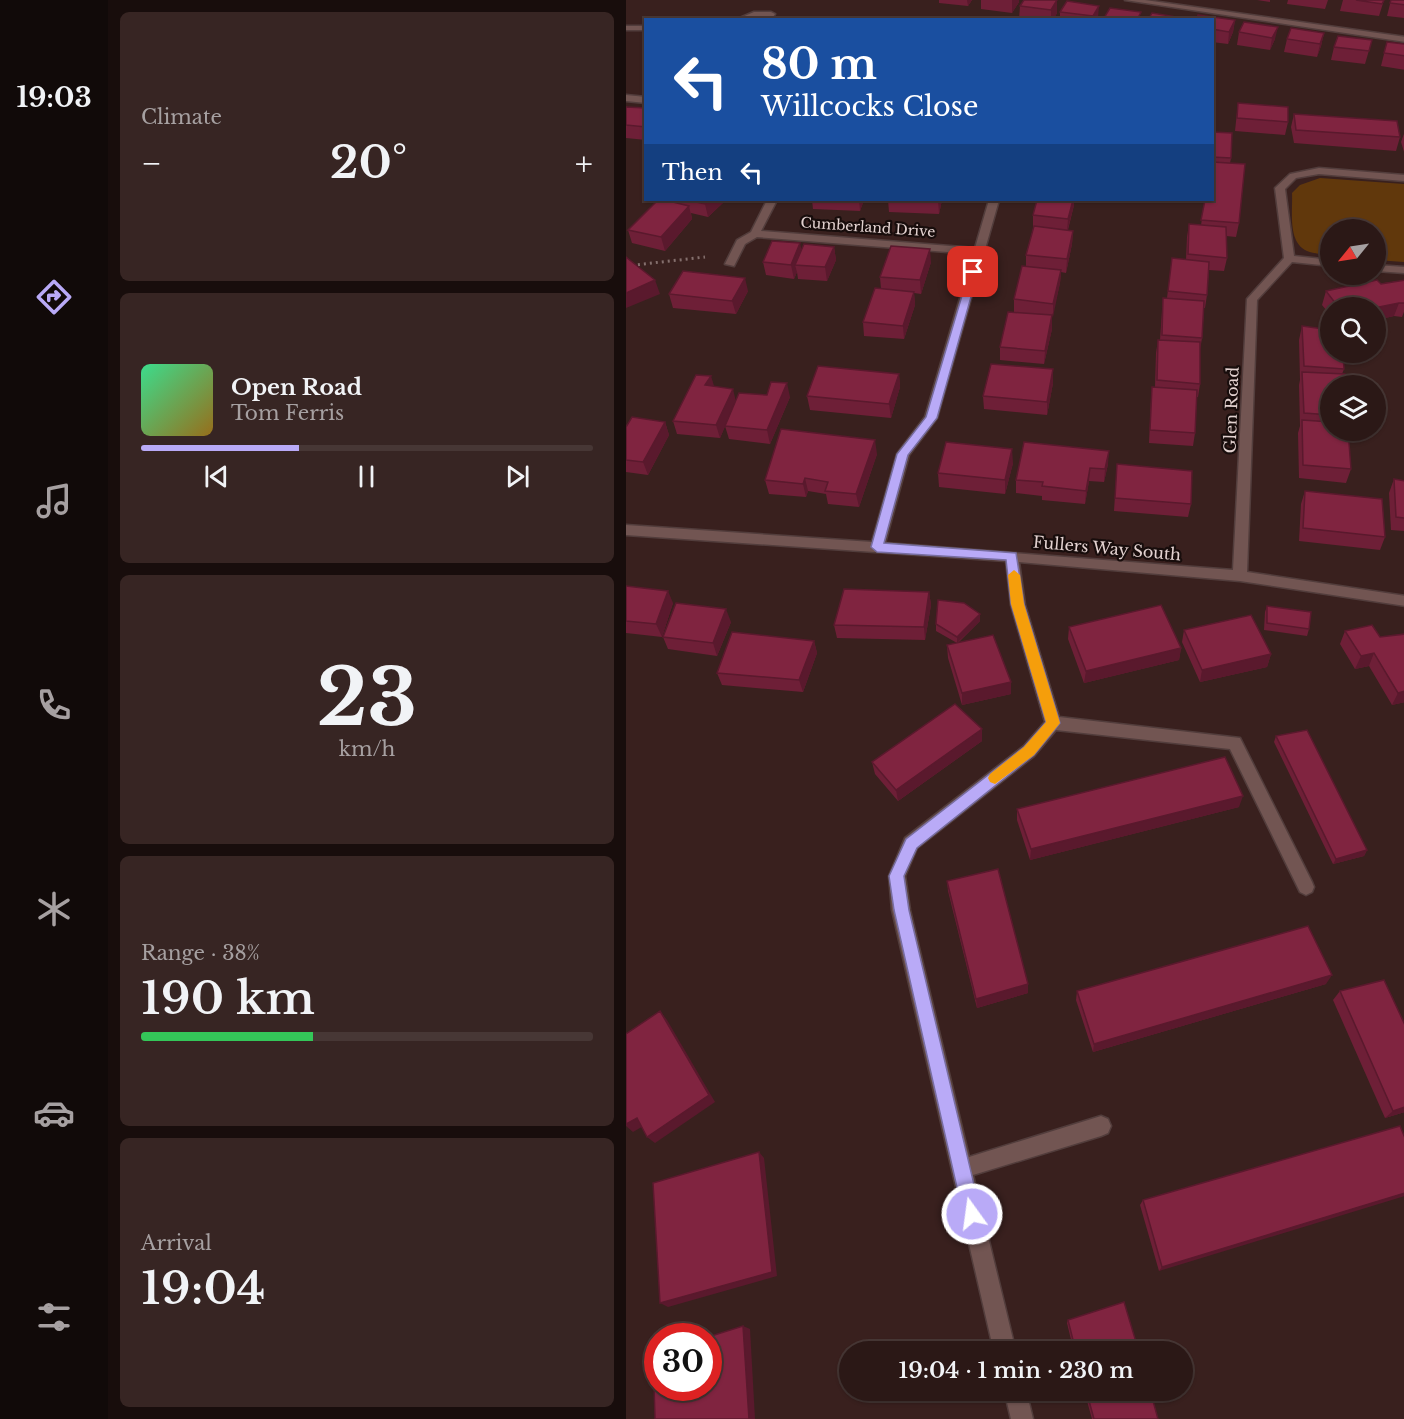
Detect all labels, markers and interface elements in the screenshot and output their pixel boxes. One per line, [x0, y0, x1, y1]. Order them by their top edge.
text: 80 m [761, 38, 877, 90]
icon: left [662, 42, 740, 120]
text: 19:03 [16, 81, 92, 114]
text: Willcocks Close [761, 90, 978, 123]
text: Climate [141, 105, 222, 129]
text: 20° [330, 134, 407, 190]
text: − [141, 143, 162, 184]
text: + [575, 143, 593, 184]
icon: left [735, 156, 768, 189]
text: Then [662, 159, 723, 186]
street label: Cumberland Drive [800, 213, 936, 241]
north arrow [1320, 219, 1386, 285]
map controls [1320, 219, 1386, 441]
pin [947, 246, 998, 297]
icon: arrive [956, 255, 989, 288]
icon: directions [33, 276, 75, 318]
button: search [1320, 297, 1386, 363]
street label: Glen Road [1219, 366, 1243, 454]
text: Open Road [231, 374, 362, 401]
button: layers [1320, 375, 1386, 441]
text: Tom Ferris [231, 401, 344, 425]
icon: previous [200, 460, 233, 493]
icon: pause [350, 460, 383, 493]
icon: next [501, 460, 534, 493]
icon: music [33, 480, 75, 522]
street label: Fullers Way South [1032, 532, 1182, 564]
text: 23 [317, 649, 417, 746]
icon: phone [33, 684, 75, 726]
text: km/h [339, 737, 395, 761]
icon: climate [33, 888, 75, 930]
text: Range · 38% [141, 941, 260, 965]
text: 190 km [141, 970, 315, 1026]
icon: car [33, 1092, 75, 1134]
position arrow [940, 1182, 1004, 1246]
text: Arrival [141, 1231, 212, 1255]
text: 19:04 [141, 1260, 266, 1316]
icon: filters [33, 1296, 75, 1338]
speed limit sign: 30 [644, 1323, 722, 1401]
text: 19:04 · 1 min · 230 m [898, 1357, 1134, 1384]

